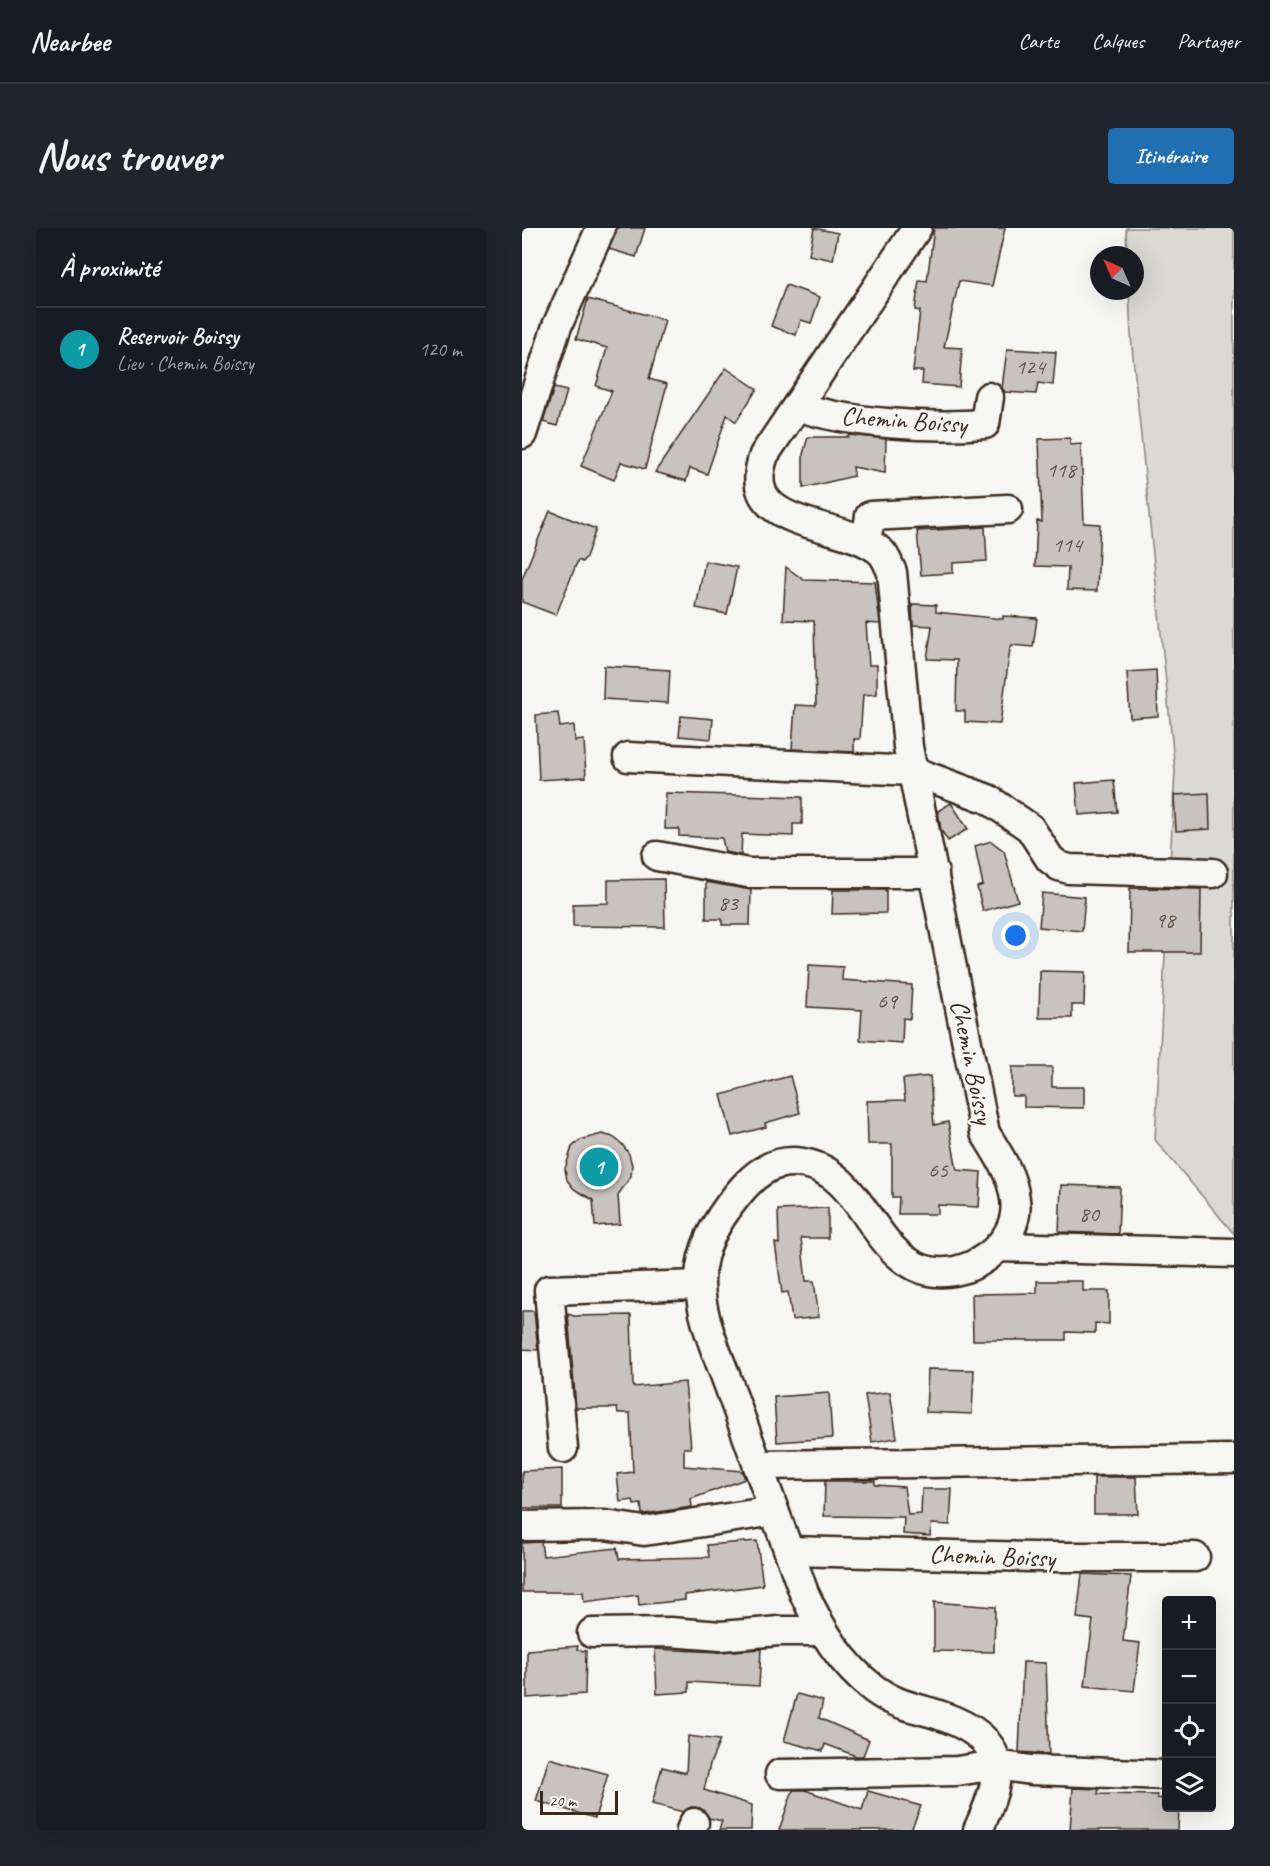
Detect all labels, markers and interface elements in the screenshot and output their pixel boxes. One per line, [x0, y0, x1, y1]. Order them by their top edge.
text: Nearbee [30, 24, 110, 59]
text: Carte [1018, 28, 1059, 54]
text: Calques [1092, 28, 1144, 54]
text: Partager [1177, 28, 1240, 54]
button: Itinéraire [1108, 128, 1234, 184]
text: Nous trouver [36, 130, 220, 183]
north arrow [1090, 246, 1144, 300]
text: À proximité [60, 251, 159, 284]
text: Reservoir Boissy [117, 323, 239, 351]
text: 1 [75, 337, 84, 362]
text: 120 m [419, 337, 462, 362]
text: Lieu · Chemin Boissy [117, 351, 253, 376]
house number: 124 [1015, 353, 1047, 381]
street label: Chemin Boissy [840, 399, 970, 441]
house number: 118 [1046, 456, 1078, 484]
house number: 114 [1052, 531, 1084, 559]
house number: 83 [718, 889, 740, 917]
house number: 98 [1155, 906, 1177, 934]
your location [1001, 921, 1030, 950]
house number: 69 [877, 987, 899, 1015]
street label: Chemin Boissy [943, 997, 1002, 1129]
pin: 1 [580, 1144, 619, 1190]
house number: 65 [928, 1156, 949, 1184]
house number: 80 [1079, 1200, 1101, 1228]
street label: Chemin Boissy [929, 1537, 1058, 1575]
map controls [1162, 1596, 1216, 1812]
button: + [1162, 1596, 1216, 1650]
button: − [1162, 1650, 1216, 1704]
button: locate [1162, 1704, 1216, 1758]
button: layers [1162, 1758, 1216, 1812]
scale bar [540, 1788, 618, 1816]
text: 20 m [549, 1791, 576, 1811]

